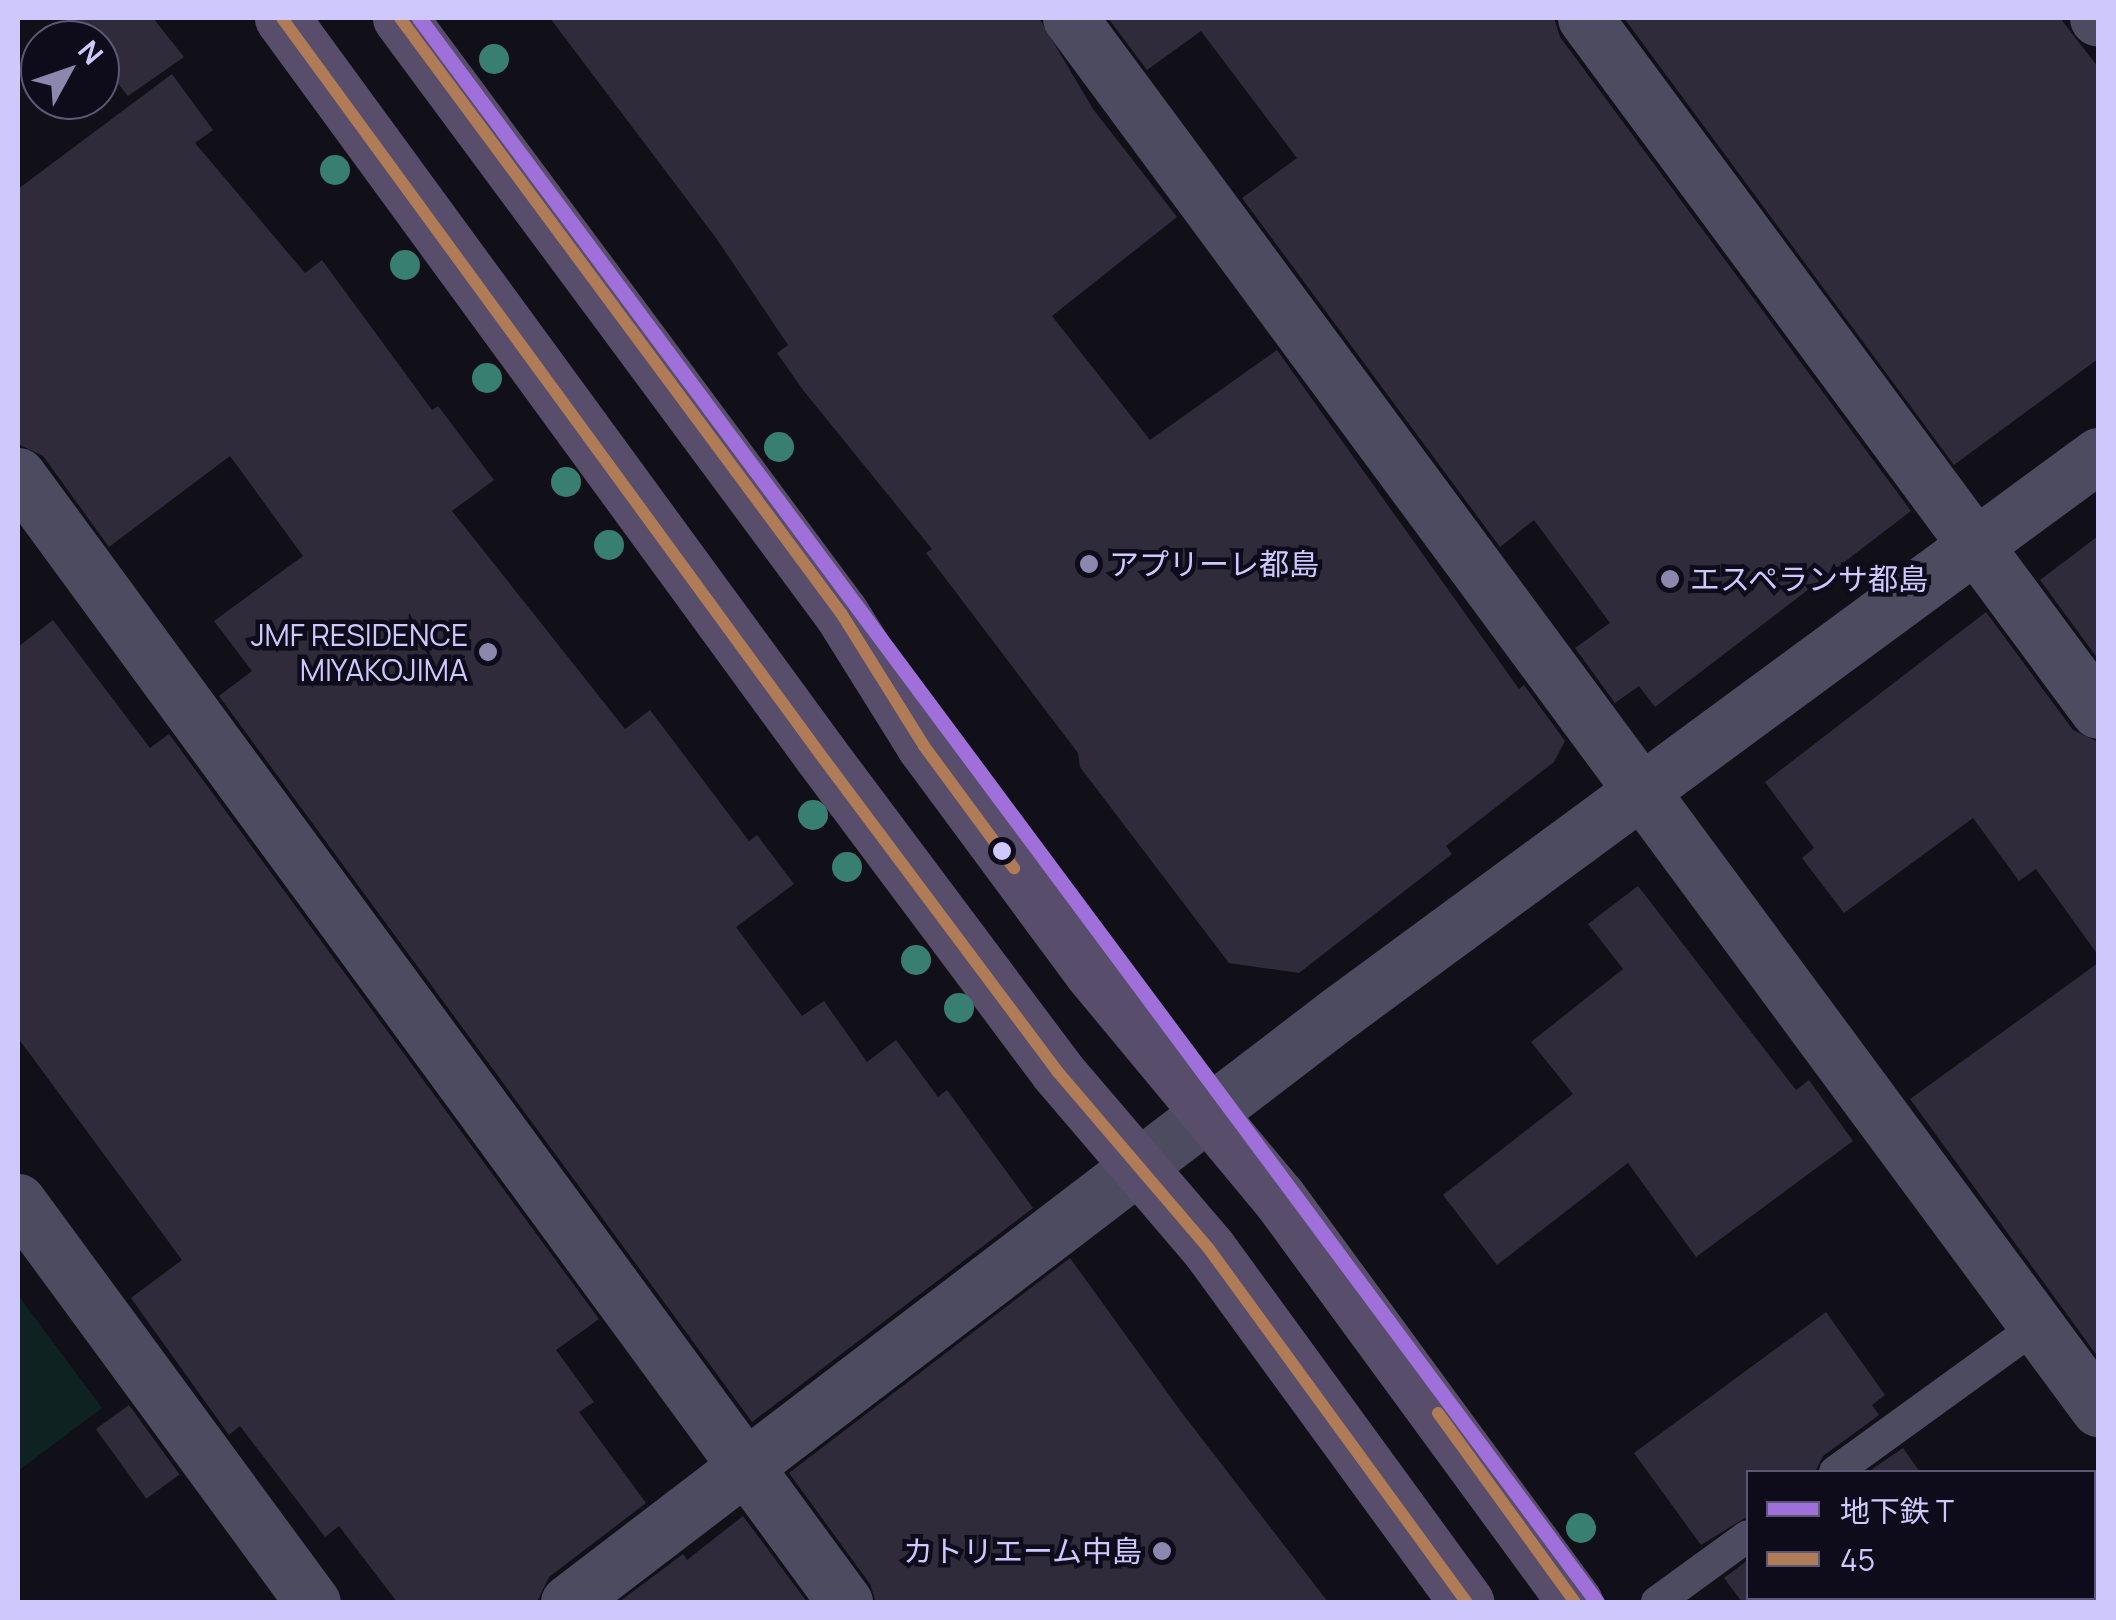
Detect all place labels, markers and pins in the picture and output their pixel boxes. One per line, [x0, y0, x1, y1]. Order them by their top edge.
place label: アプリーレ都島 [1109, 546, 1319, 582]
marker: アプリーレ都島 [1078, 553, 1100, 575]
place label: エスペランサ都島 [1690, 561, 1930, 597]
marker: エスペランサ都島 [1659, 568, 1681, 590]
place label: JMF RESIDENCE MIYAKOJIMA [251, 617, 468, 688]
marker: JMF RESIDENCE MIYAKOJIMA [477, 641, 499, 663]
unlabelled marker [992, 841, 1012, 861]
place label: カトリエーム中島 [902, 1533, 1142, 1569]
marker: カトリエーム中島 [1151, 1540, 1173, 1562]

